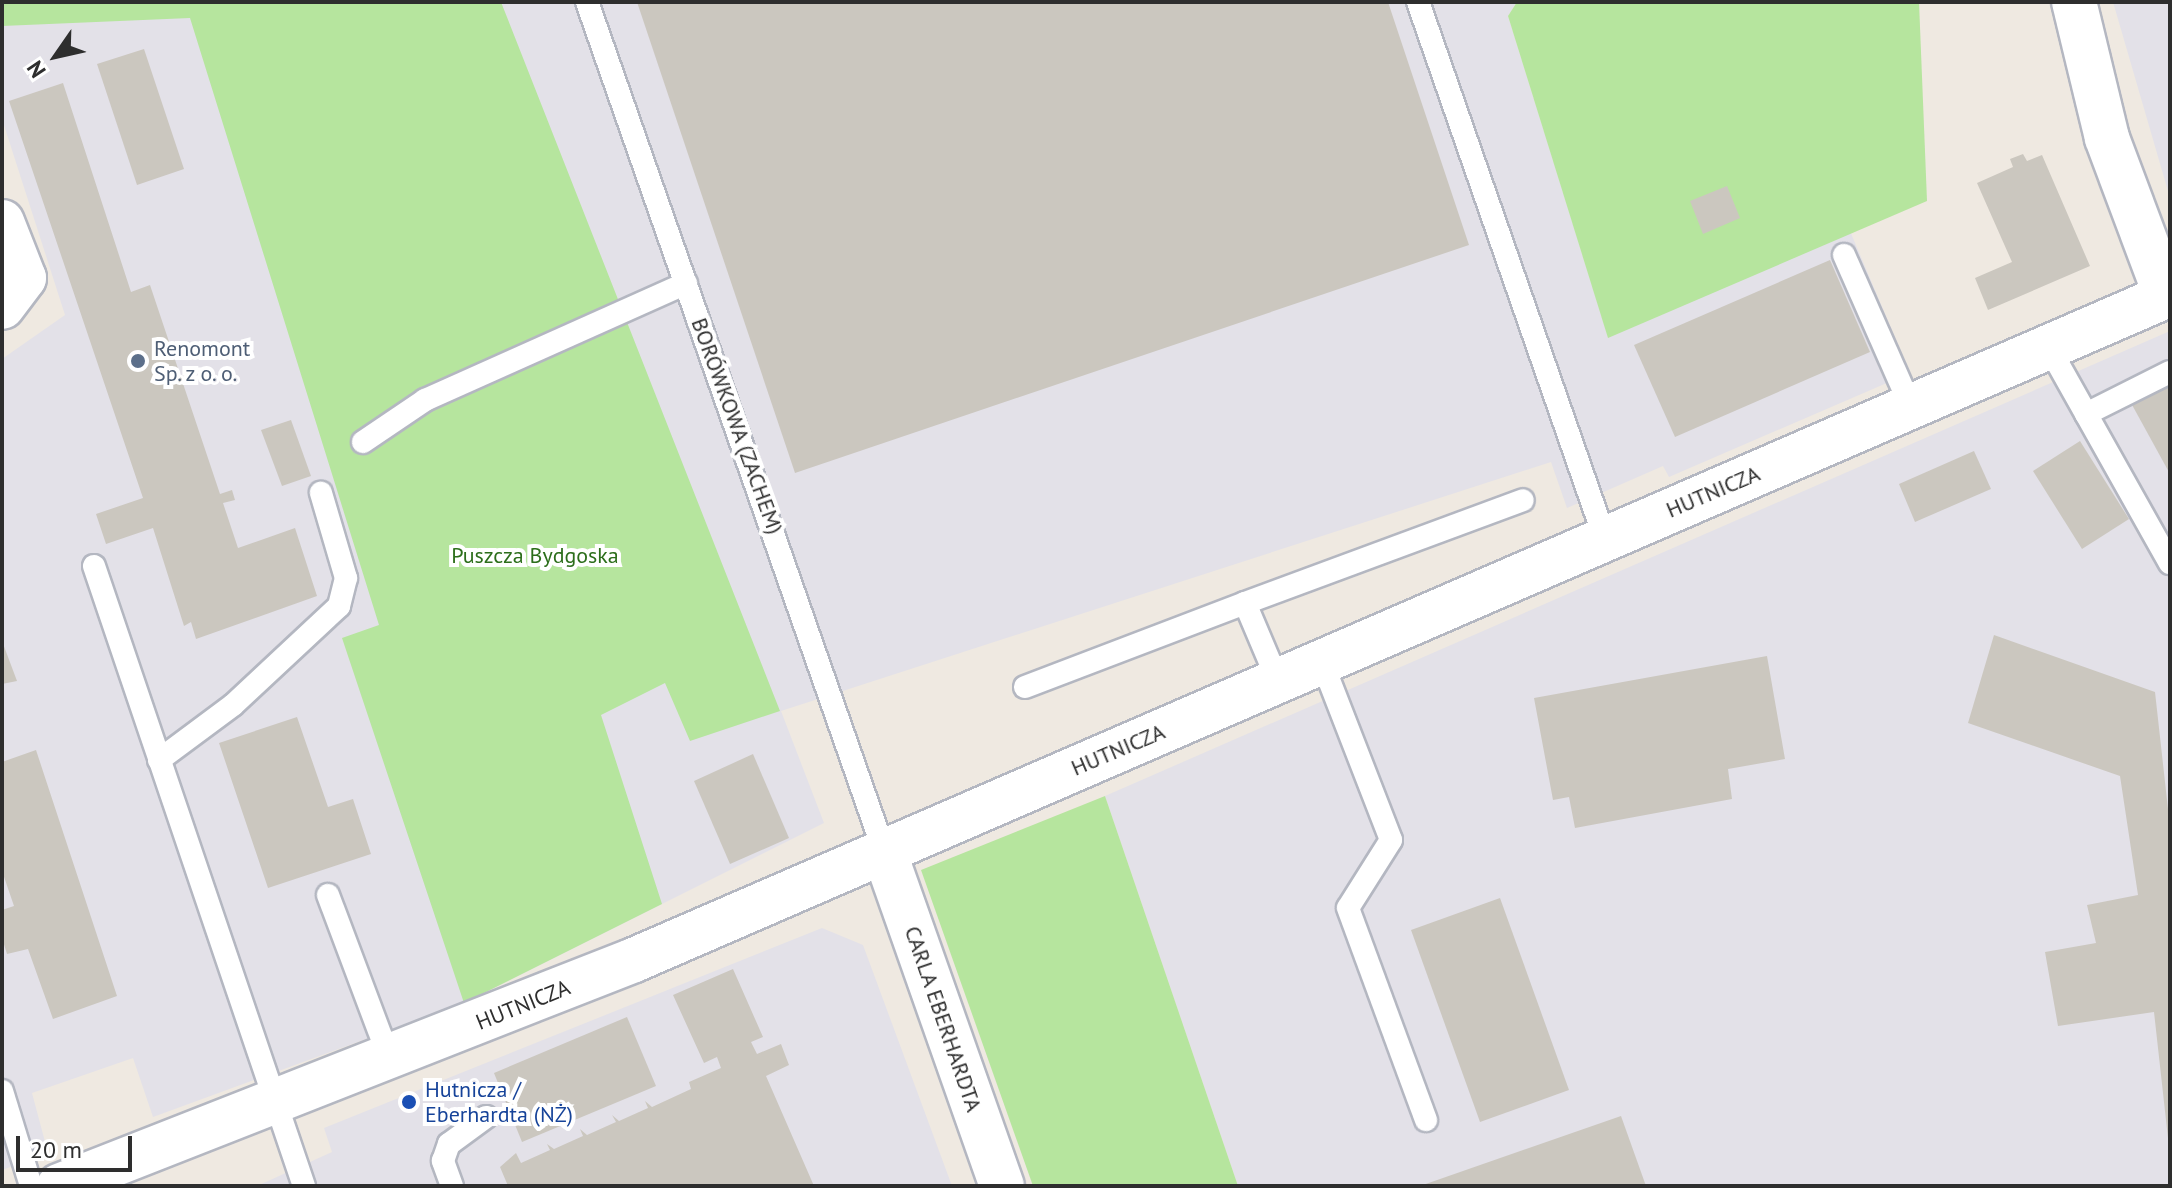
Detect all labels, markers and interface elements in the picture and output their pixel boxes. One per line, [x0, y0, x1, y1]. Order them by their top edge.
north arrow [16, 16, 96, 96]
text: N [20, 56, 52, 83]
street label: BORÓWKOWA (ZACHEM) [685, 314, 789, 538]
place label: Renomont Sp. z o. o. [154, 335, 250, 386]
marker: Renomont Sp. z o. o. [129, 352, 147, 370]
street label: HUTNICZA [1662, 461, 1764, 523]
park label: Puszcza Bydgoska [451, 543, 619, 569]
street label: HUTNICZA [1067, 719, 1169, 781]
street label: CARLA EBERHARDTA [899, 922, 987, 1116]
street label: HUTNICZA [472, 974, 574, 1036]
place label: Hutnicza / Eberhardta (NŻ) [425, 1076, 573, 1128]
marker: Hutnicza / Eberhardta (NŻ) [400, 1093, 418, 1111]
scale bar [20, 1120, 136, 1170]
text: 20 m [30, 1134, 82, 1165]

